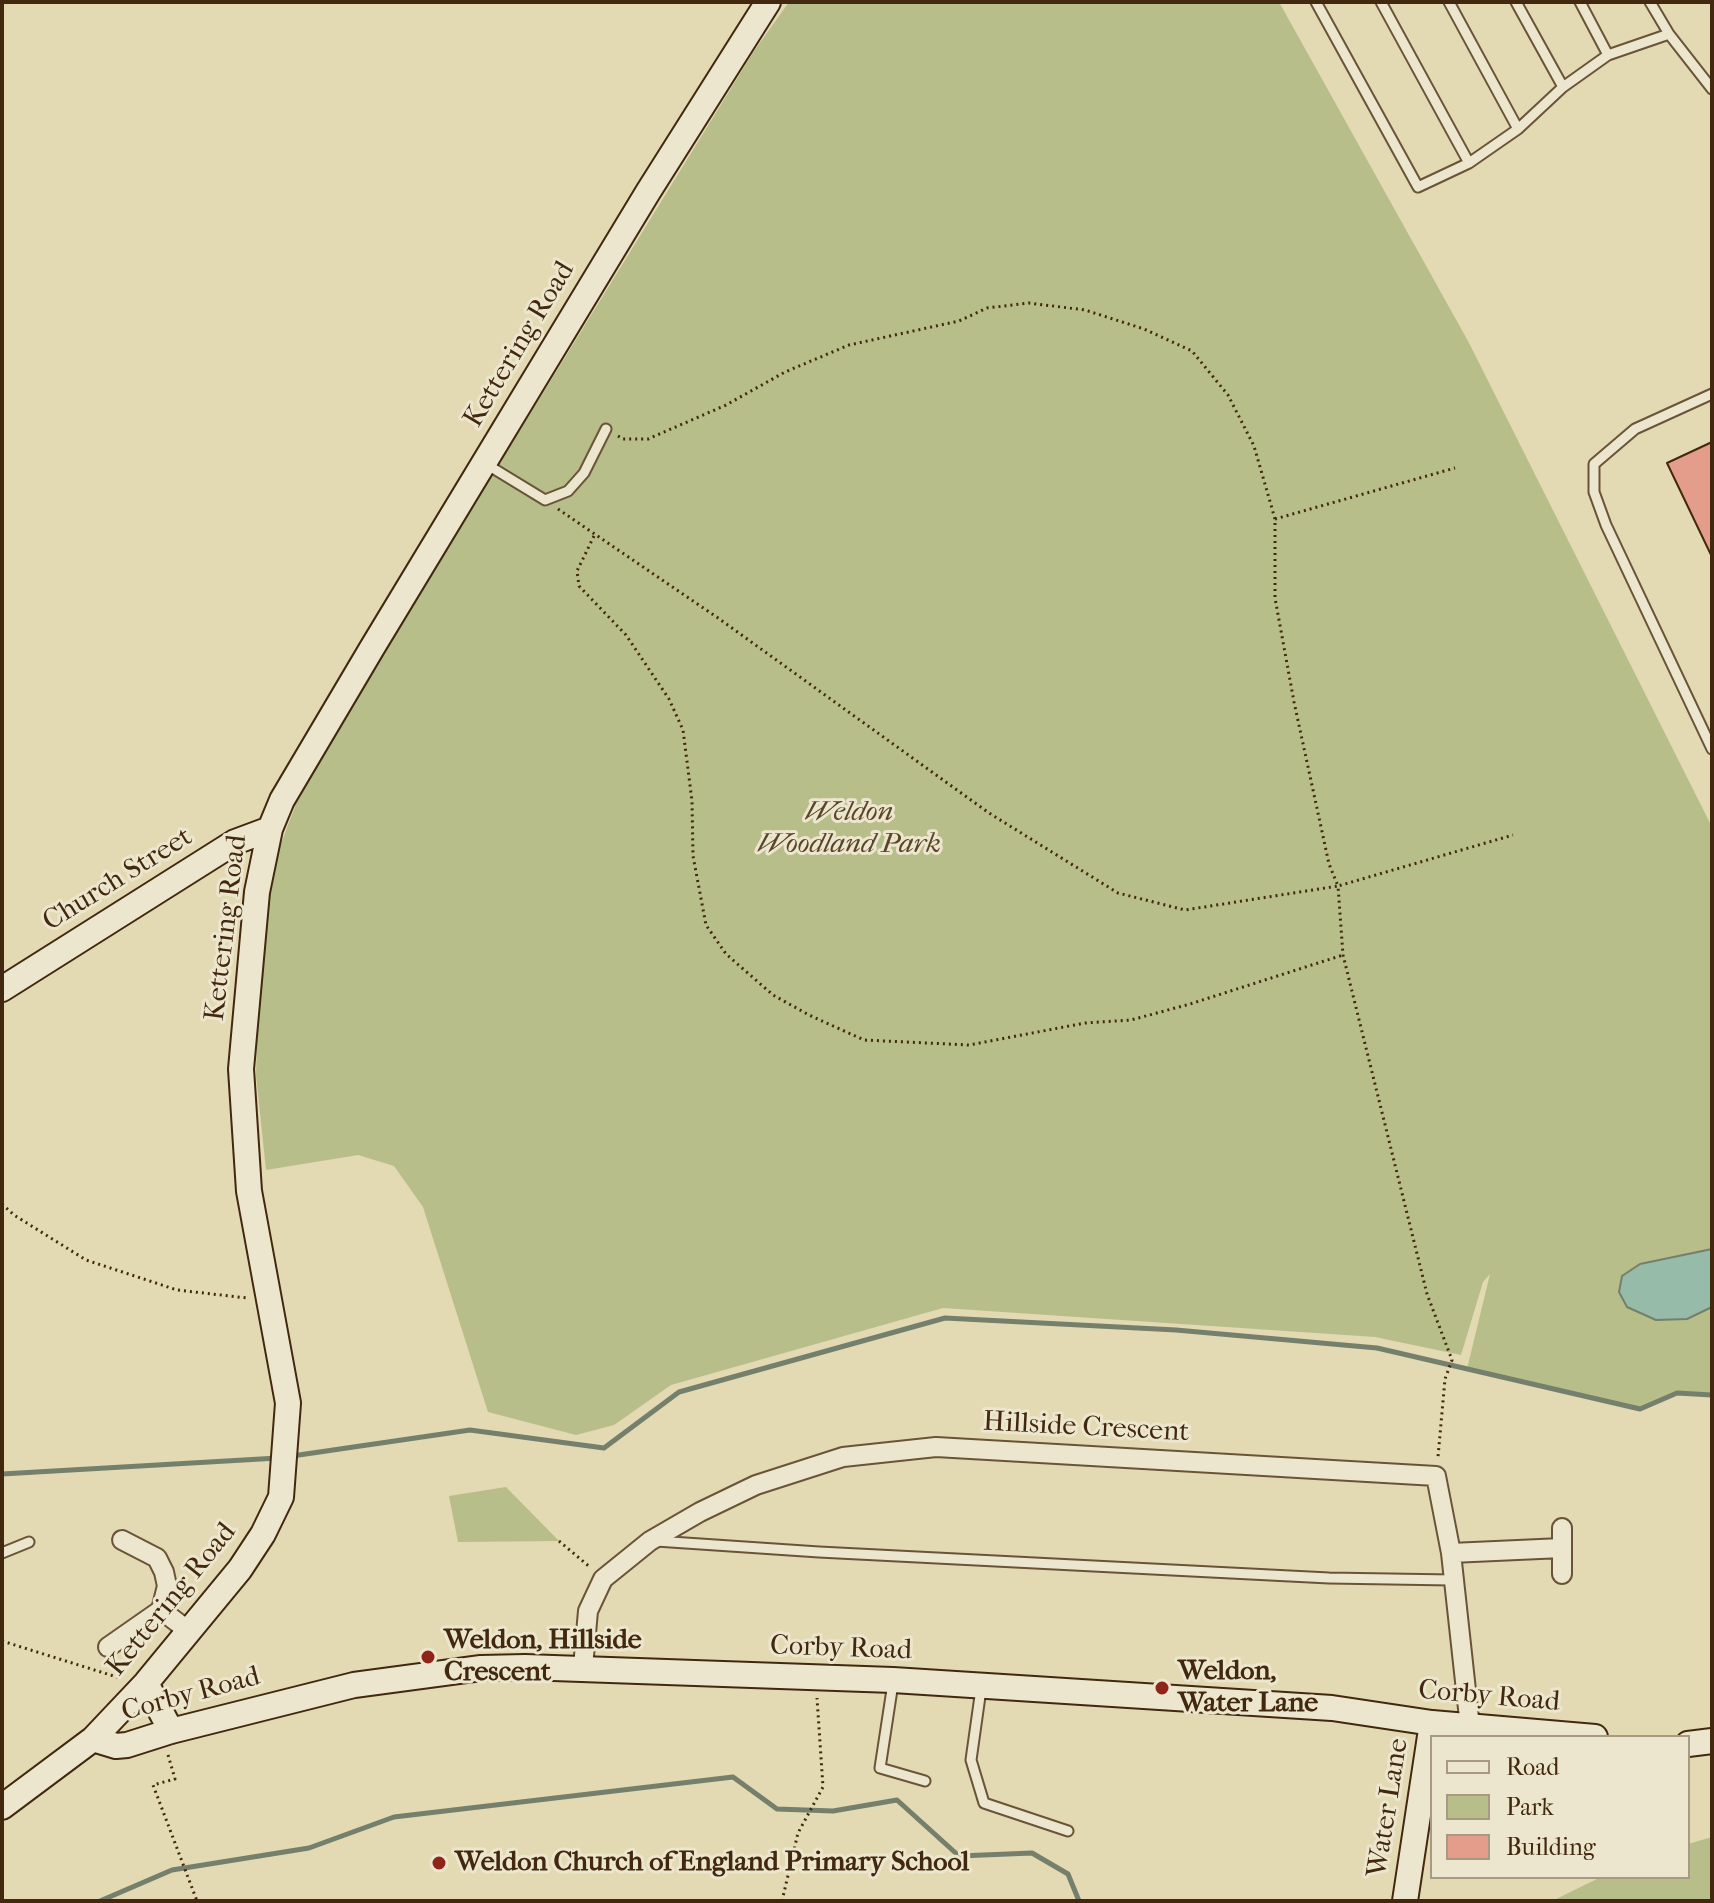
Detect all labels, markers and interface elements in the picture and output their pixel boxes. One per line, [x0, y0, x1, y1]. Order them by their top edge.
street label: Kettering Road [457, 256, 583, 434]
park label: Weldon Woodland Park [757, 796, 941, 862]
street label: Church Street [37, 821, 199, 939]
street label: Kettering Road [199, 833, 255, 1023]
street label: Hillside Crescent [982, 1406, 1190, 1450]
street label: Kettering Road [100, 1517, 244, 1683]
place label: Weldon, Hillside Crescent [444, 1624, 642, 1690]
street label: Corby Road [770, 1630, 912, 1668]
marker: Weldon, Hillside Crescent [419, 1648, 437, 1666]
place label: Weldon, Water Lane [1178, 1655, 1318, 1721]
street label: Corby Road [118, 1660, 264, 1730]
street label: Corby Road [1417, 1674, 1561, 1720]
marker: Weldon, Water Lane [1153, 1679, 1171, 1697]
legend [1430, 1735, 1690, 1879]
street label: Water Lane [1361, 1736, 1417, 1880]
text: Road [1506, 1753, 1559, 1781]
text: Park [1506, 1793, 1554, 1821]
text: Building [1506, 1833, 1596, 1861]
place label: Weldon Church of England Primary School [455, 1846, 969, 1880]
marker: Weldon Church of England Primary School [430, 1854, 448, 1872]

